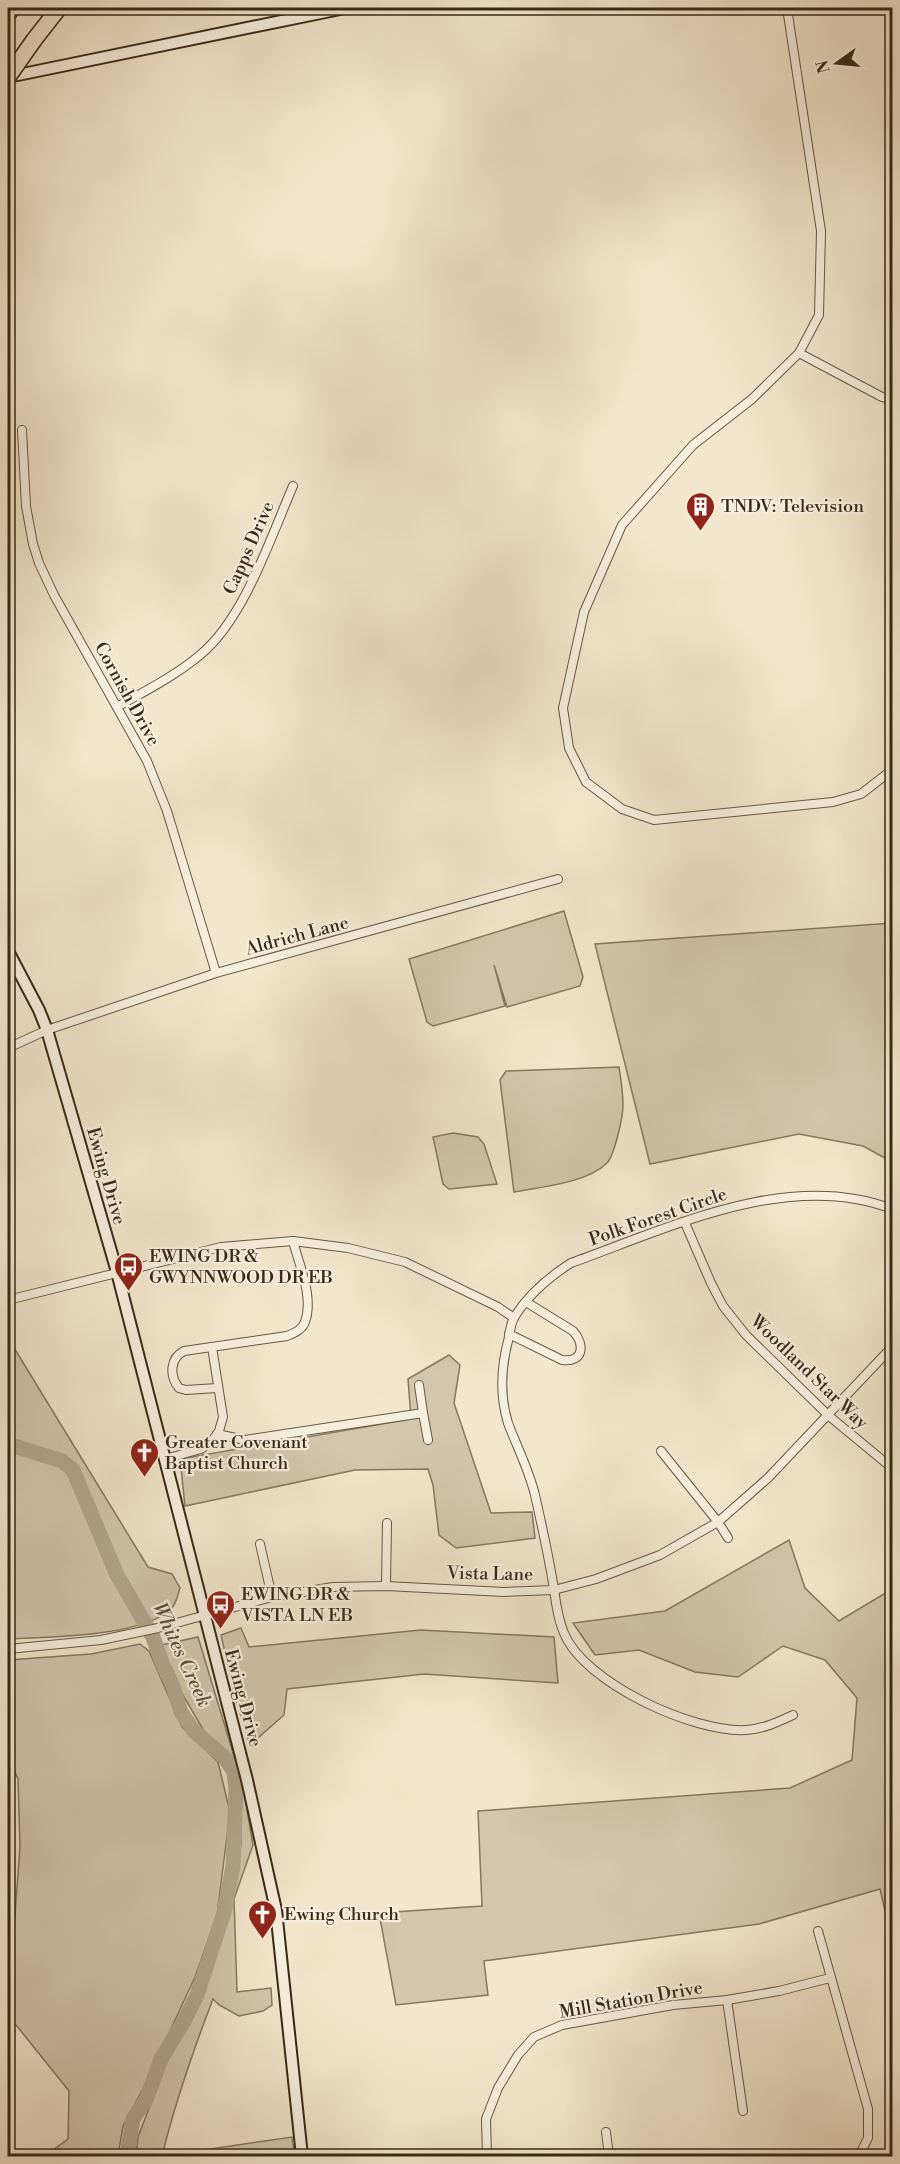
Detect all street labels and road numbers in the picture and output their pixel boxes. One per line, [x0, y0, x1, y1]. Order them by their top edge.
street label: Capps Drive [218, 498, 280, 598]
street label: Cornish Drive [89, 638, 165, 750]
street label: Aldrich Lane [242, 911, 351, 961]
street label: Ewing Drive [81, 1125, 131, 1227]
street label: Polk Forest Circle [586, 1183, 730, 1251]
street label: Woodland Star Way [744, 1309, 873, 1434]
street label: Vista Lane [446, 1562, 533, 1586]
street label: Ewing Drive [219, 1647, 267, 1749]
street label: Mill Station Drive [558, 1976, 704, 2024]

